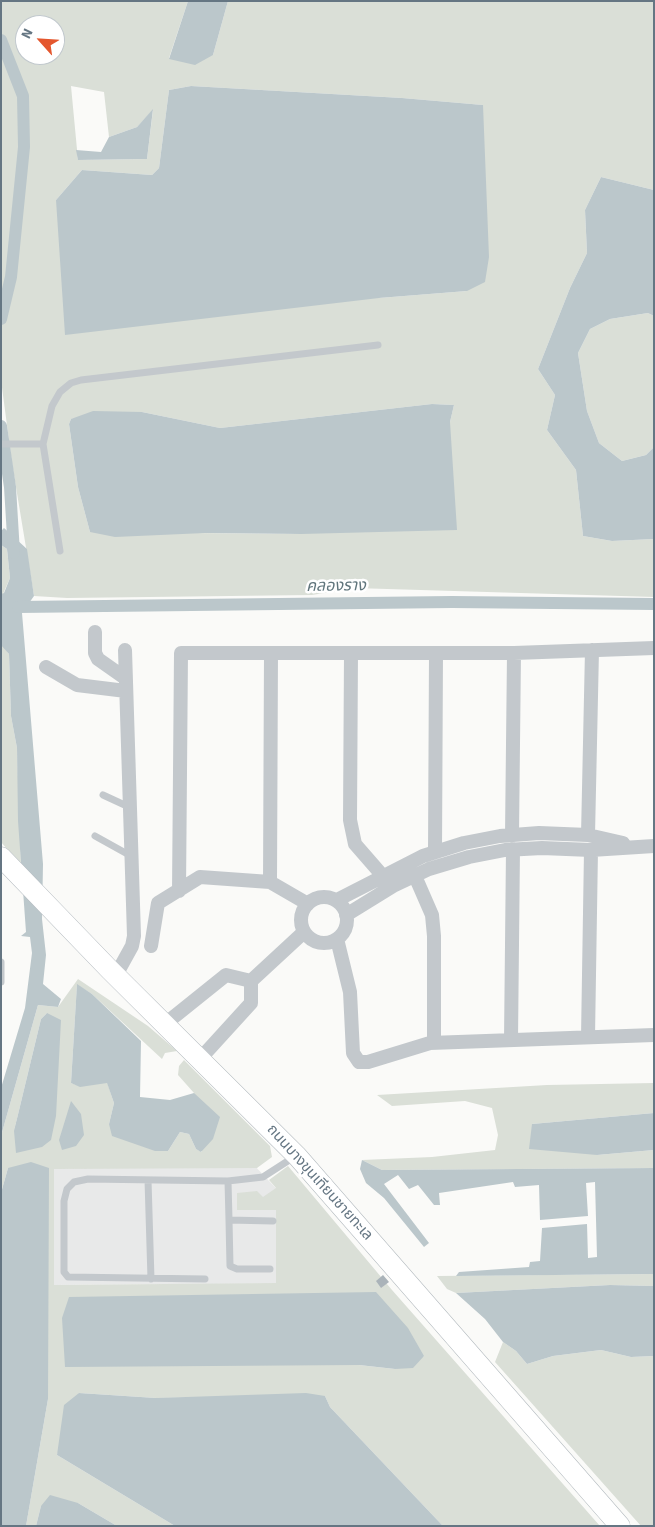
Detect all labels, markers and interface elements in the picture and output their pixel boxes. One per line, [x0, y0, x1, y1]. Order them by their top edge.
north arrow [15, 15, 65, 65]
text: N [16, 25, 38, 42]
water label: คลองราง [306, 577, 366, 597]
street label: ถนนบางขุนเทียนชายทะเล [262, 1121, 376, 1245]

